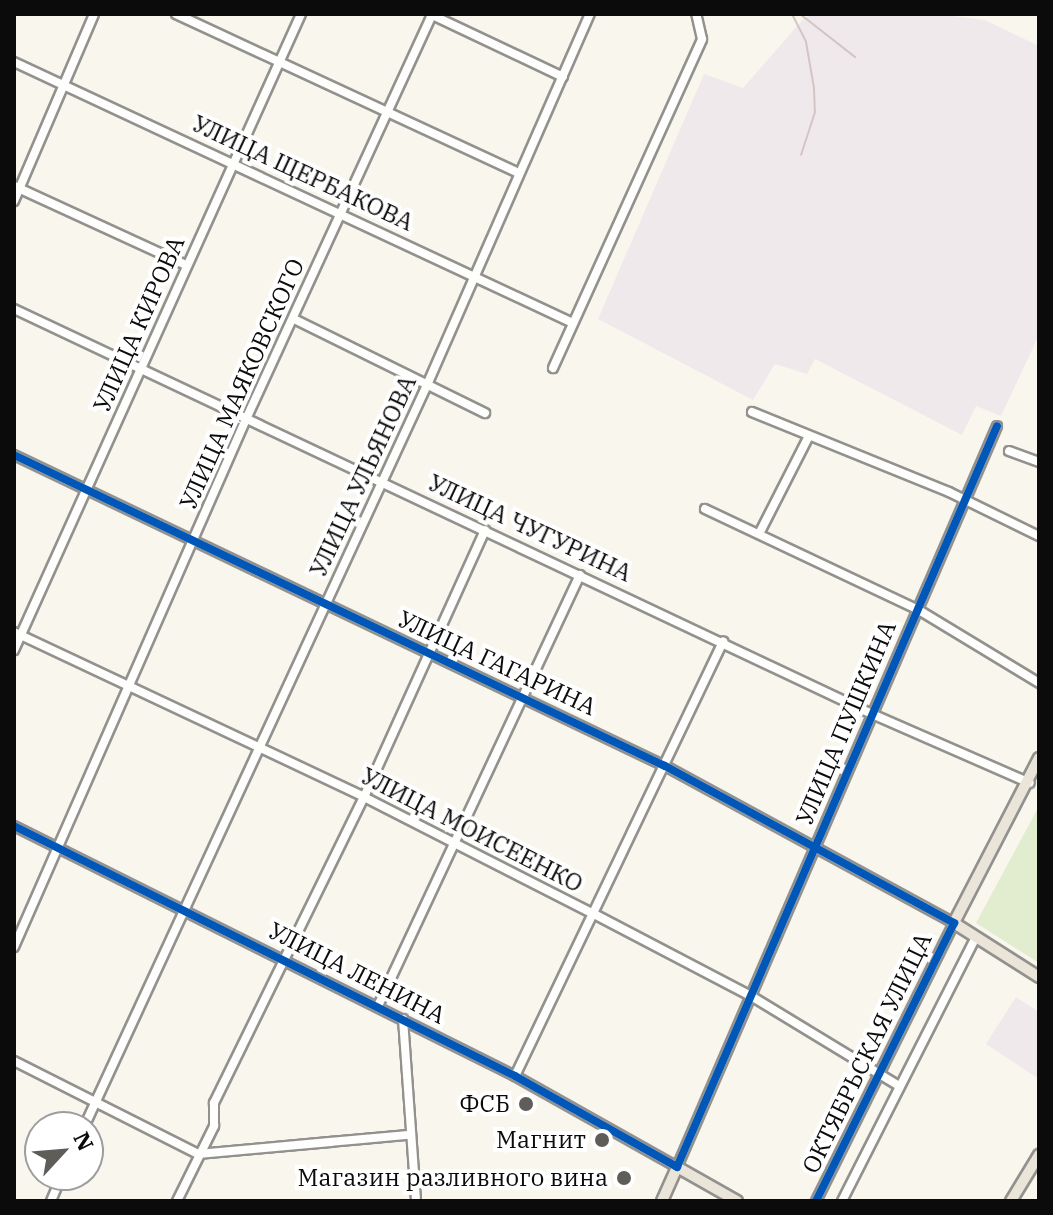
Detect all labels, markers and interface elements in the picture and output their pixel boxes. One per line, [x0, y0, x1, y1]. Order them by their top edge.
street label: УЛИЦА ЩЕРБАКОВА [188, 109, 418, 237]
street label: УЛИЦА КИРОВА [87, 232, 191, 416]
street label: УЛИЦА МАЯКОВСКОГО [174, 254, 310, 514]
street label: УЛИЦА УЛЬЯНОВА [304, 371, 422, 581]
street label: УЛИЦА ЧУГУРИНА [424, 468, 636, 588]
street label: УЛИЦА ГАГАРИНА [393, 604, 601, 722]
street label: УЛИЦА ПУШКИНА [790, 617, 902, 829]
street label: УЛИЦА МОИСЕЕНКО [356, 762, 588, 898]
street label: УЛИЦА ЛЕНИНА [264, 916, 450, 1030]
street label: ОКТЯБРЬСКАЯ УЛИЦА [796, 928, 938, 1178]
place label: ФСБ [459, 1090, 510, 1118]
marker: ФСБ [517, 1095, 535, 1113]
north arrow [24, 1111, 104, 1191]
place label: Магнит [496, 1126, 586, 1154]
text: N [67, 1127, 101, 1155]
marker: Магнит [593, 1131, 611, 1149]
place label: Магазин разливного вина [298, 1164, 608, 1192]
marker: Магазин разливного вина [615, 1169, 633, 1187]

